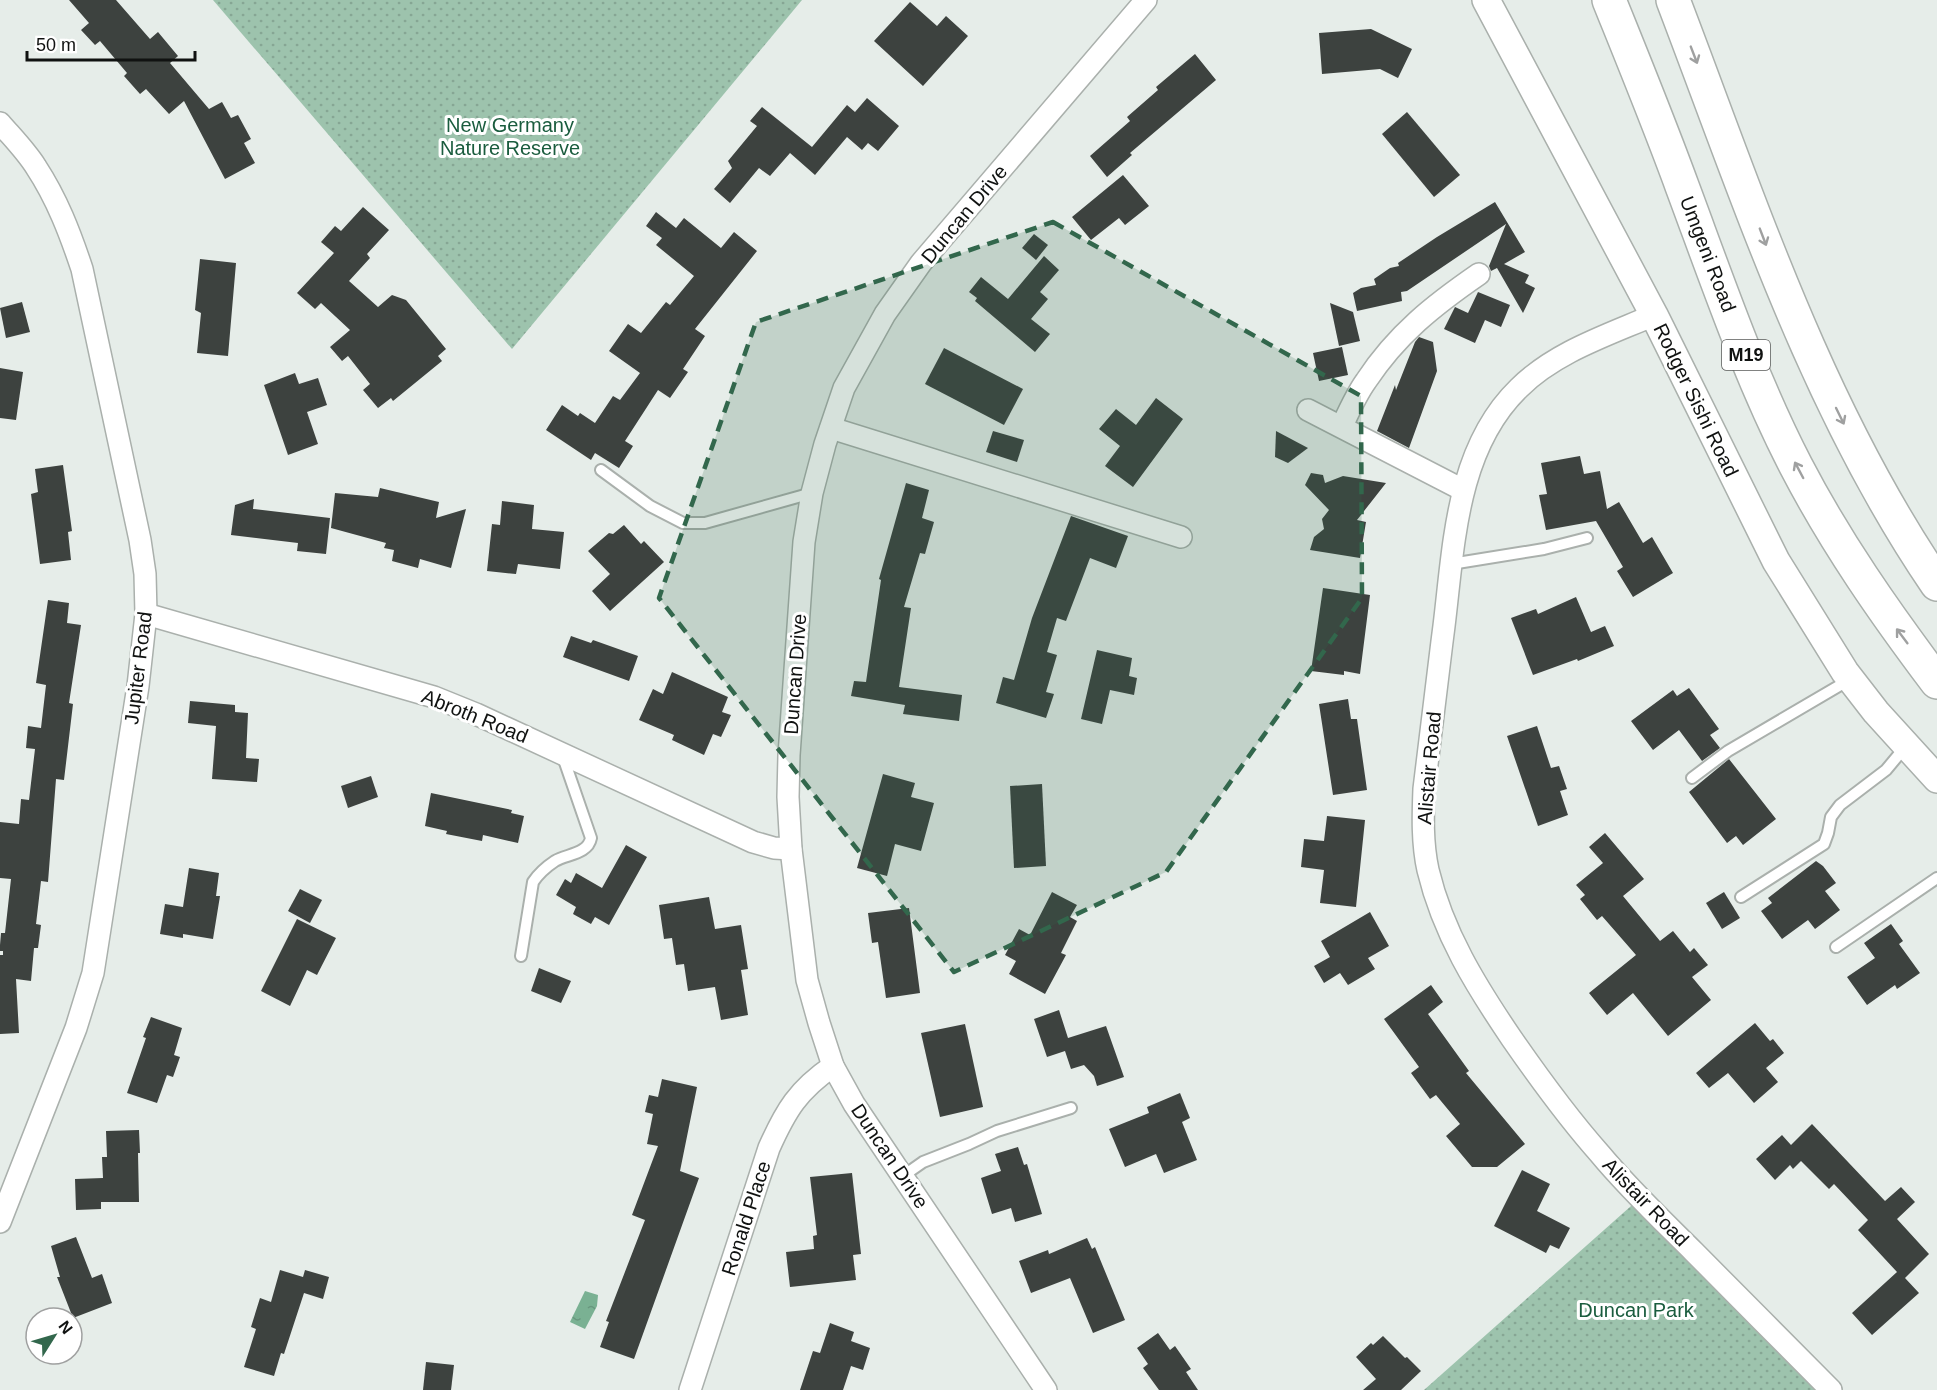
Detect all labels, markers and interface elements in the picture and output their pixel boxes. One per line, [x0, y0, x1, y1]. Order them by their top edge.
scale bar [27, 24, 195, 62]
text: 50 m [36, 35, 76, 55]
one-way arrow [1689, 45, 1700, 64]
park label: New Germany Nature Reserve [440, 114, 580, 159]
street label: Duncan Drive [917, 161, 1011, 267]
street label: Umgeni Road [1676, 193, 1740, 315]
one-way arrow [1758, 227, 1769, 246]
street label: Rodger Sishi Road [1649, 320, 1743, 480]
road number: M19 [1722, 340, 1770, 370]
one-way arrow [1835, 407, 1847, 425]
one-way arrow [1793, 462, 1805, 479]
street label: Jupiter Road [120, 610, 156, 726]
street label: Duncan Drive [780, 613, 810, 735]
one-way arrow [1895, 628, 1908, 644]
street label: Abroth Road [419, 685, 531, 747]
street label: Alistair Road [1413, 711, 1445, 825]
street label: Duncan Drive [847, 1100, 933, 1212]
street label: Alistair Road [1599, 1154, 1693, 1250]
street label: Ronald Place [717, 1158, 775, 1278]
park label: Duncan Park [1578, 1299, 1695, 1321]
north arrow [24, 1306, 84, 1366]
text: N [55, 1318, 76, 1337]

